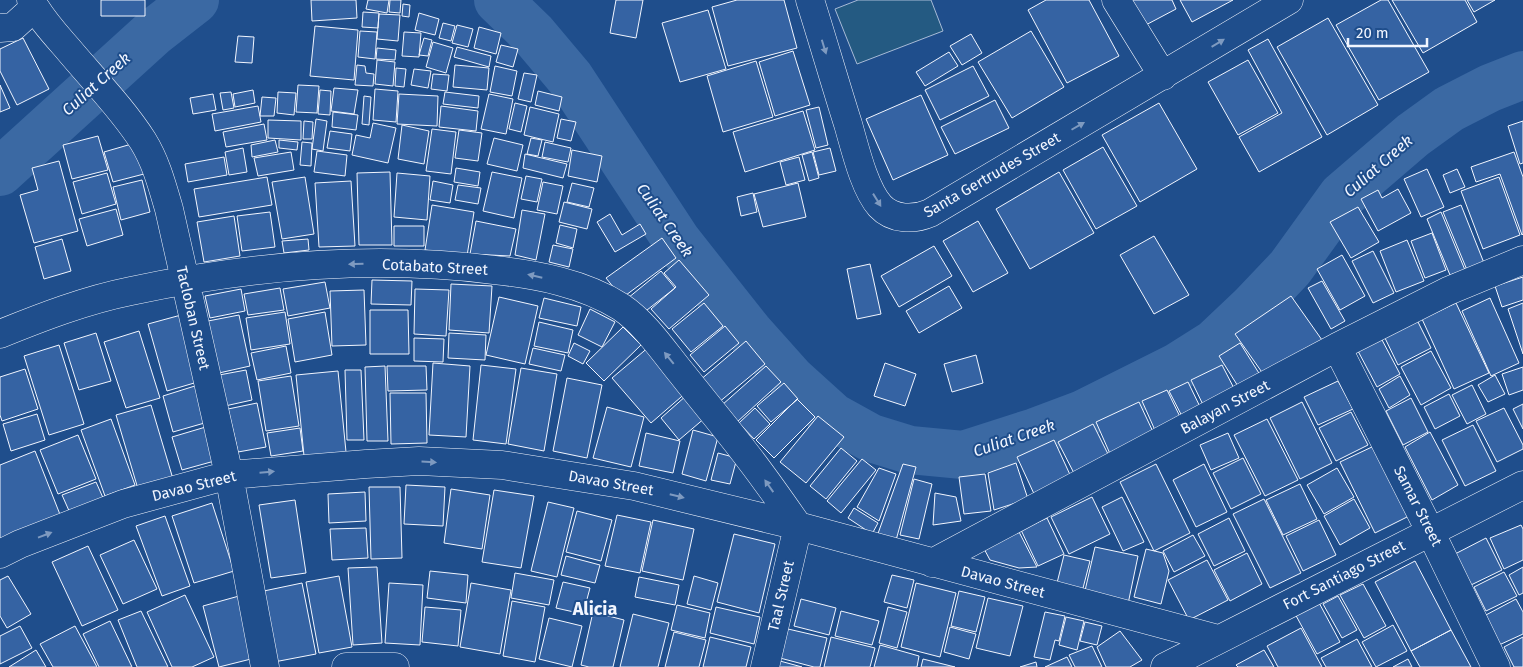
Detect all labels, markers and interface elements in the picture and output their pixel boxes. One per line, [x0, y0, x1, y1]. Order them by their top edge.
scale bar [1348, 15, 1427, 47]
text: 20 m [1356, 24, 1389, 42]
one-way arrow [1211, 38, 1224, 47]
one-way arrow [821, 39, 829, 54]
water label: Culiat Creek [58, 48, 134, 120]
one-way arrow [1071, 121, 1085, 130]
street label: Santa Gertrudes Street [920, 128, 1064, 221]
water label: Culiat Creek [1340, 131, 1417, 201]
water label: Culiat Creek [633, 180, 697, 261]
one-way arrow [873, 193, 882, 206]
street label: Cotabato Street [382, 255, 489, 279]
one-way arrow [347, 261, 363, 269]
street label: Tacloban Street [172, 264, 214, 372]
one-way arrow [527, 272, 542, 280]
one-way arrow [663, 352, 674, 365]
street label: Balayan Street [1177, 376, 1273, 438]
water label: Culiat Creek [971, 415, 1058, 461]
one-way arrow [422, 458, 438, 466]
street label: Samar Street [1390, 463, 1446, 550]
street label: Davao Street [150, 467, 239, 505]
street label: Davao Street [567, 467, 656, 499]
one-way arrow [260, 468, 276, 476]
one-way arrow [764, 479, 774, 493]
one-way arrow [669, 492, 684, 500]
one-way arrow [37, 530, 52, 538]
street label: Fort Santiago Street [1280, 536, 1409, 614]
street label: Taal Street [764, 558, 798, 633]
street label: Davao Street [959, 562, 1048, 602]
district label: Alicia [572, 598, 617, 620]

